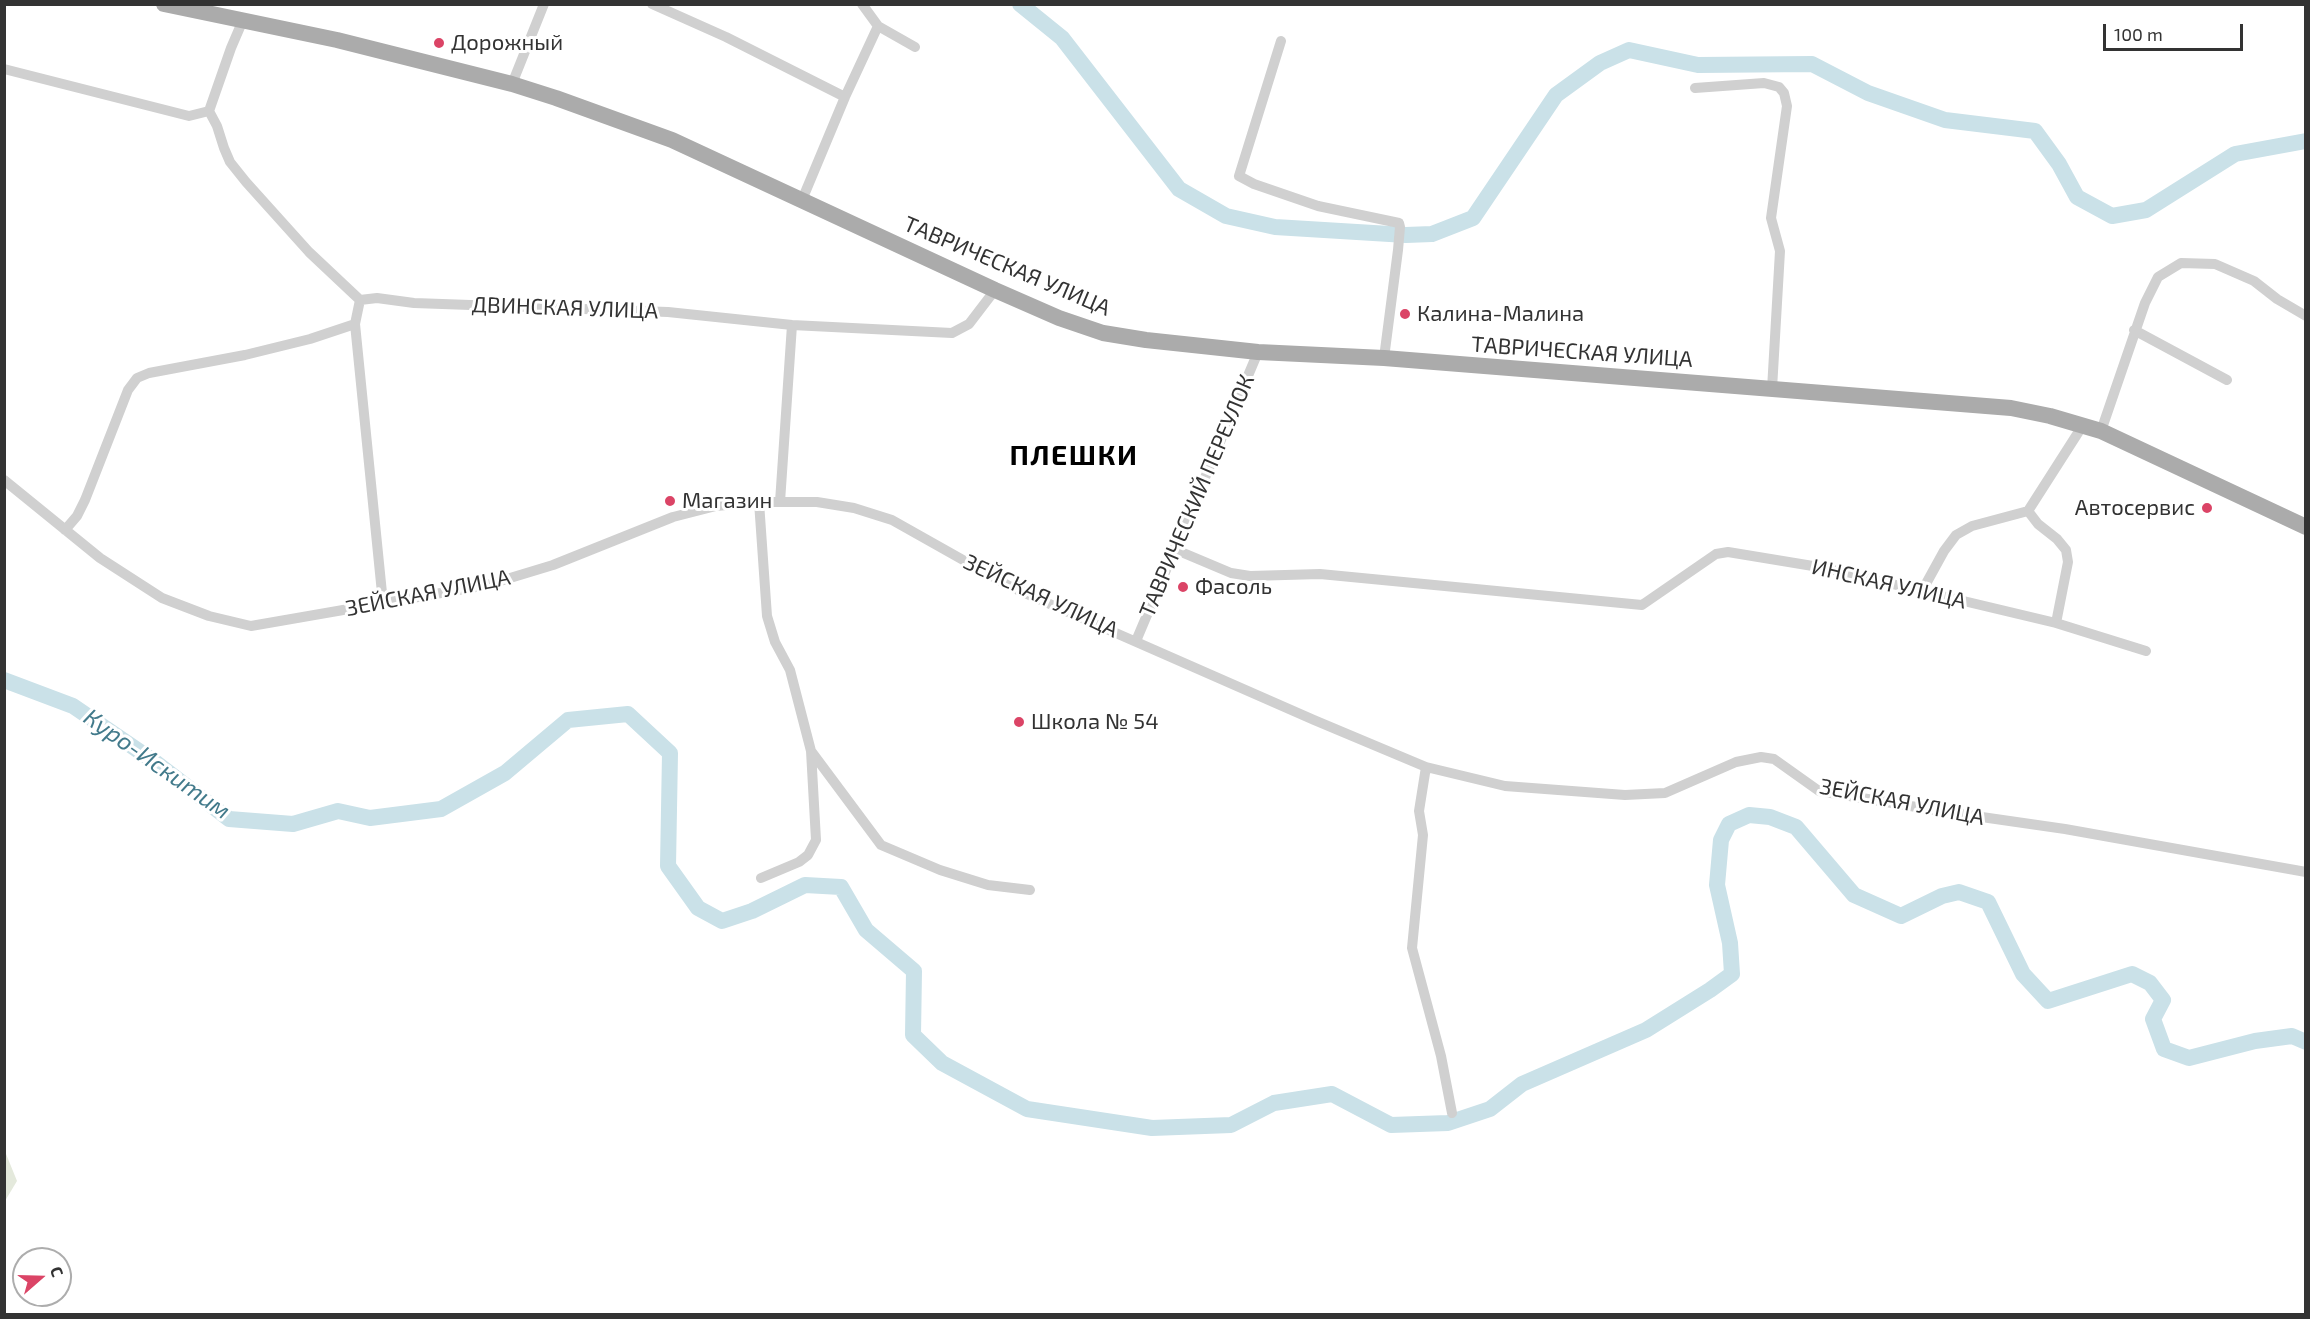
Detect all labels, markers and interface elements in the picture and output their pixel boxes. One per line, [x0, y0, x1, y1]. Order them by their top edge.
scale bar [2106, 12, 2246, 50]
text: 100 m [2114, 23, 2163, 45]
place label: Дорожный [451, 30, 563, 56]
marker: Дорожный [432, 36, 446, 50]
street label: ТАВРИЧЕСКАЯ УЛИЦА [900, 211, 1114, 321]
street label: ДВИНСКАЯ УЛИЦА [471, 292, 659, 324]
place label: Калина-Малина [1417, 301, 1584, 327]
marker: Калина-Малина [1398, 307, 1412, 321]
street label: ТАВРИЧЕСКАЯ УЛИЦА [1470, 331, 1694, 373]
street label: ТАВРИЧЕСКИЙ ПЕРЕУЛОК [1134, 371, 1260, 621]
district label: ПЛЕШКИ [1010, 439, 1138, 473]
place label: Магазин [682, 488, 772, 514]
marker: Магазин [663, 494, 677, 508]
place label: Автосервис [2075, 495, 2195, 521]
marker: Автосервис [2200, 501, 2214, 515]
street label: ЗЕЙСКАЯ УЛИЦА [960, 549, 1122, 643]
street label: ИНСКАЯ УЛИЦА [1809, 553, 1969, 615]
street label: ЗЕЙСКАЯ УЛИЦА [343, 564, 513, 622]
place label: Фасоль [1195, 574, 1272, 600]
marker: Фасоль [1176, 580, 1190, 594]
water label: Куро-Искитим [78, 703, 236, 825]
place label: Школа № 54 [1031, 709, 1159, 735]
marker: Школа № 54 [1012, 715, 1026, 729]
street label: ЗЕЙСКАЯ УЛИЦА [1817, 773, 1987, 831]
north arrow [12, 1247, 72, 1307]
text: С [47, 1264, 68, 1279]

